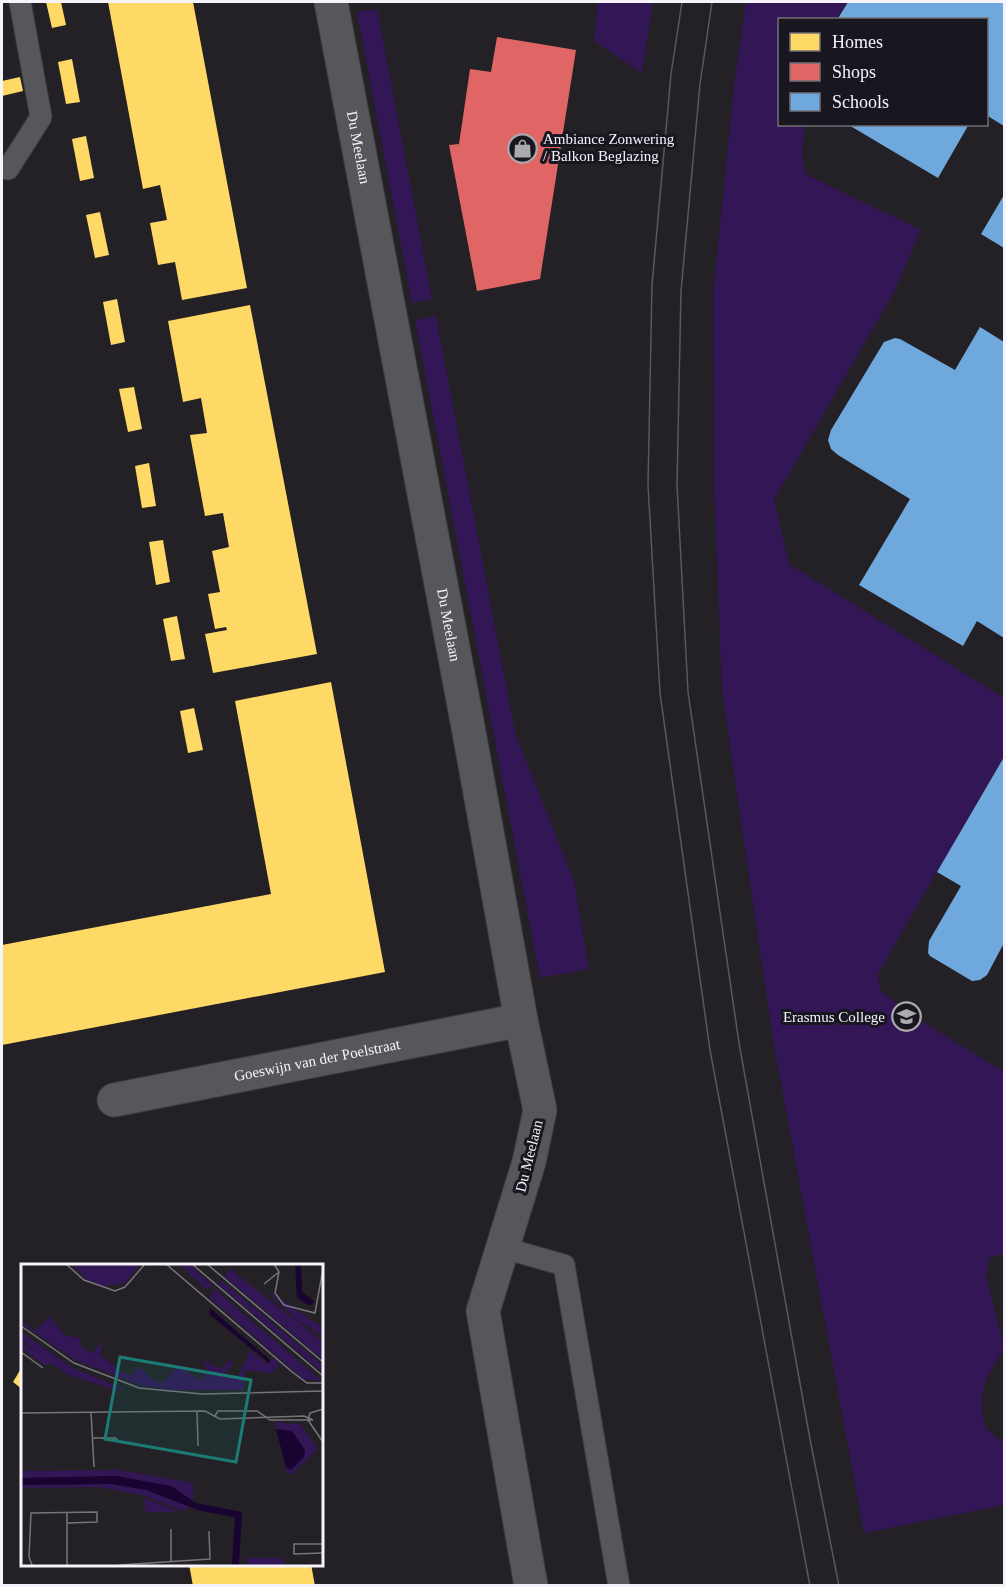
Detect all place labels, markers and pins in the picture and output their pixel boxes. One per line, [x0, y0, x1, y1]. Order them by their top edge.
place label: Ambiance Zonwering / Balkon Beglazing [543, 131, 675, 164]
shop icon: Ambiance Zonwering / Balkon Beglazing [506, 132, 538, 164]
school or university icon: Erasmus College [890, 1001, 922, 1033]
place label: Erasmus College [783, 1009, 885, 1025]

